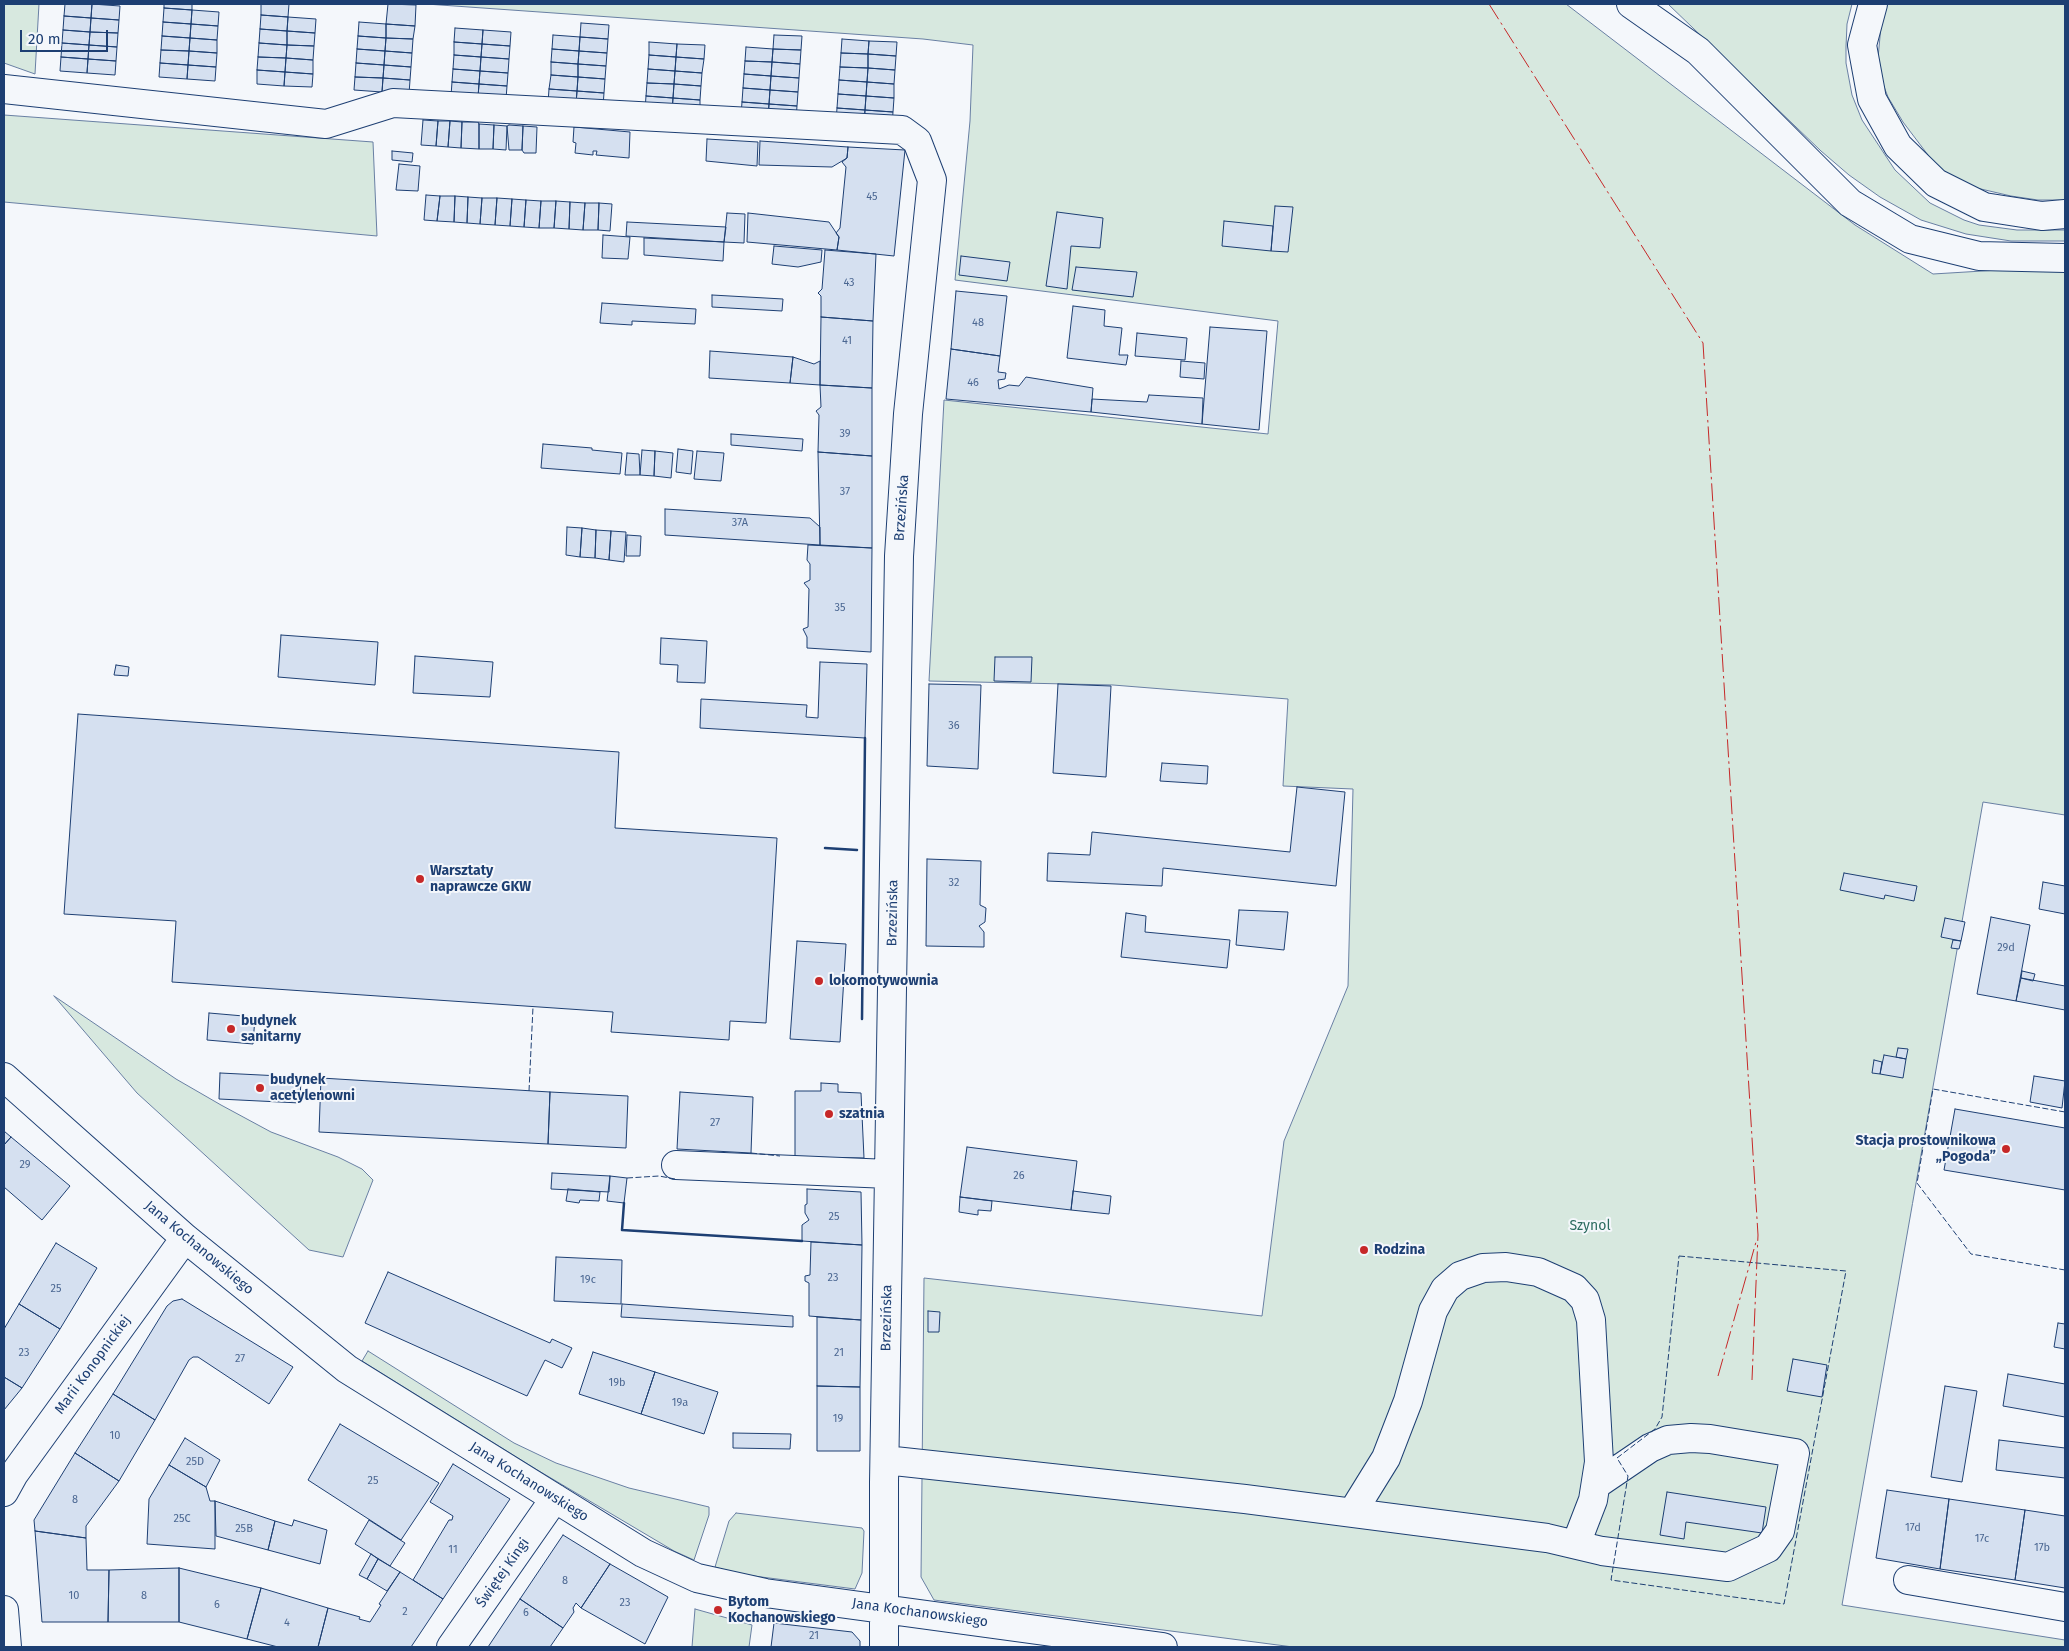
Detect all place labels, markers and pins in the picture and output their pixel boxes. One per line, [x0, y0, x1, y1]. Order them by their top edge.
place label: Warsztaty naprawcze GKW [430, 863, 531, 896]
marker: Warsztaty naprawcze GKW [414, 873, 426, 885]
place label: lokomotywownia [829, 973, 938, 989]
marker: lokomotywownia [813, 975, 825, 987]
place label: budynek sanitarny [241, 1013, 301, 1046]
marker: budynek sanitarny [225, 1023, 237, 1035]
place label: budynek acetylenowni [270, 1072, 355, 1104]
marker: budynek acetylenowni [254, 1082, 266, 1094]
place label: szatnia [839, 1106, 885, 1122]
marker: szatnia [823, 1108, 835, 1120]
place label: Stacja prostownikowa „Pogoda” [1855, 1133, 1996, 1166]
marker: Stacja prostownikowa „Pogoda” [2000, 1143, 2012, 1155]
place label: Rodzina [1374, 1242, 1425, 1258]
marker: Rodzina [1358, 1244, 1370, 1256]
place label: Bytom Kochanowskiego [728, 1594, 836, 1626]
marker: Bytom Kochanowskiego [712, 1604, 724, 1616]

